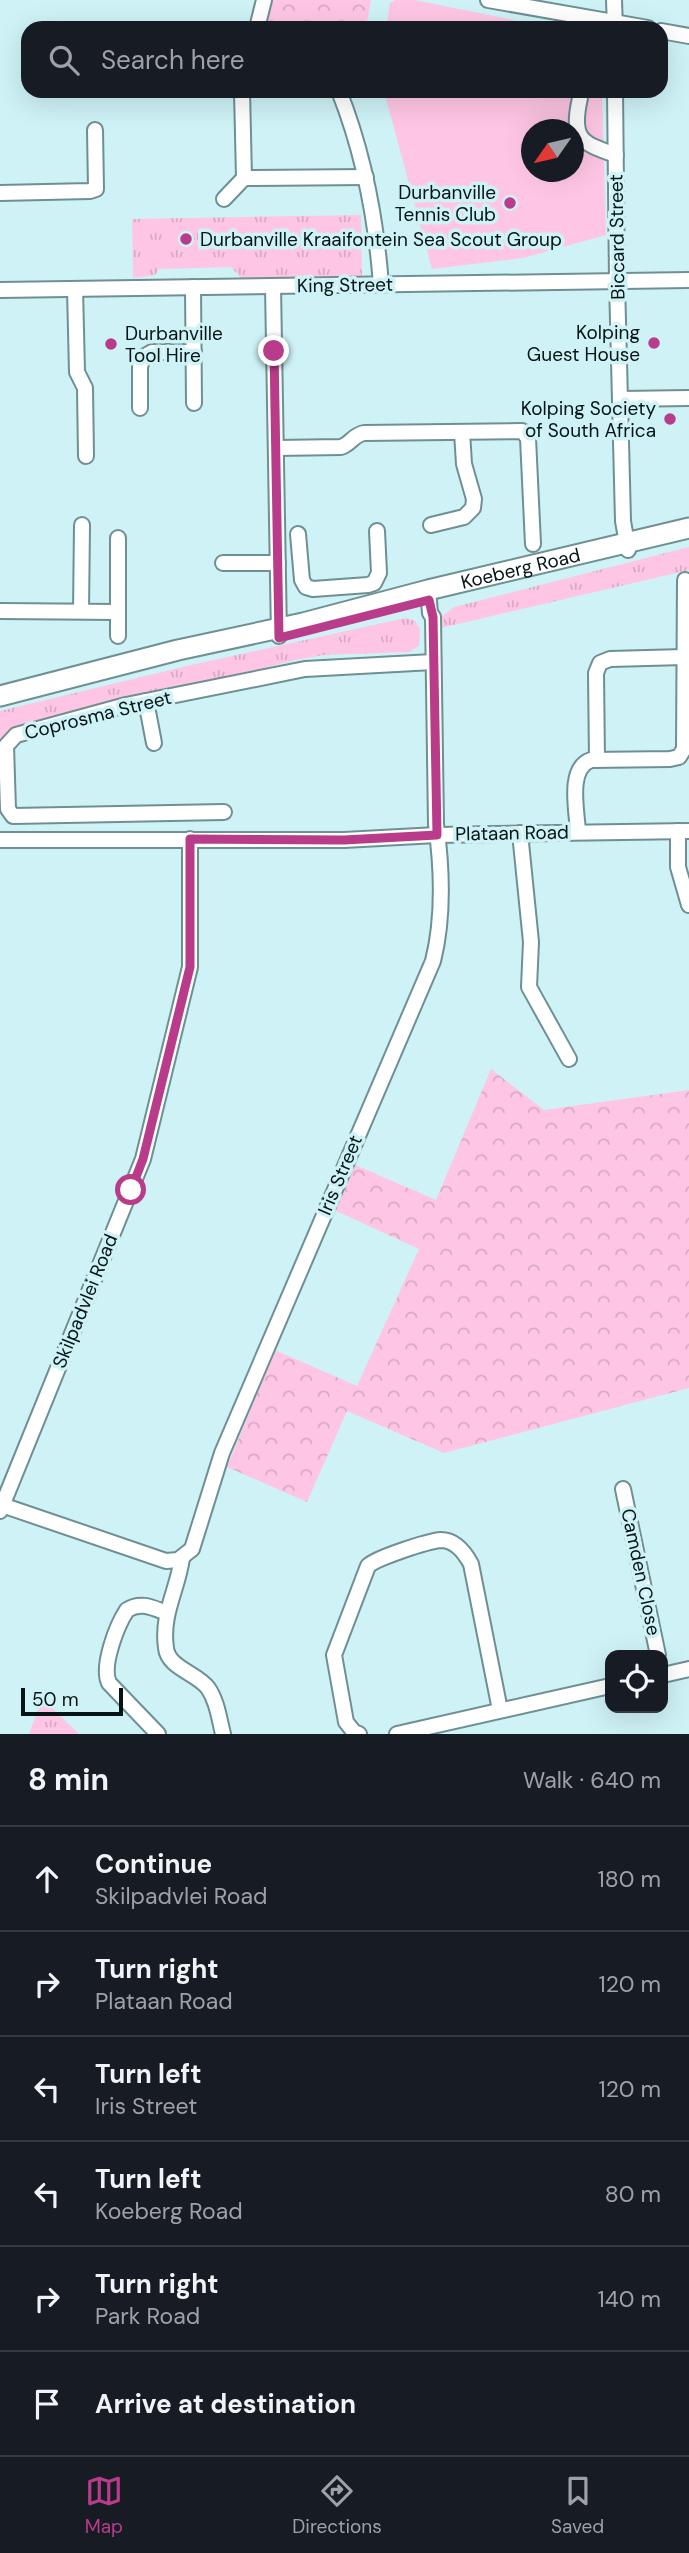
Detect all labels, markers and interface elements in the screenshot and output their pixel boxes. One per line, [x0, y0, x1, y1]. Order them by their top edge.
search box [21, 21, 668, 98]
icon: search [45, 41, 83, 79]
text: Search here [101, 43, 244, 77]
north arrow [521, 119, 584, 182]
street label: Biccard Street [603, 174, 631, 300]
place label: Durbanville Tennis Club [395, 180, 496, 227]
marker: Durbanville Tennis Club [502, 195, 518, 211]
place label: Durbanville Kraaifontein Sea Scout Group [200, 227, 562, 252]
marker: Durbanville Kraaifontein Sea Scout Group [178, 231, 194, 247]
street label: King Street [297, 272, 393, 298]
place label: Kolping Guest House [527, 320, 640, 367]
place label: Durbanville Tool Hire [125, 321, 223, 368]
route end [258, 335, 289, 366]
marker: Kolping Guest House [646, 335, 662, 351]
marker: Durbanville Tool Hire [103, 336, 119, 352]
place label: Kolping Society of South Africa [521, 396, 656, 443]
marker: Kolping Society of South Africa [662, 411, 678, 427]
street label: Koeberg Road [458, 542, 583, 594]
street label: Coprosma Street [22, 685, 174, 745]
street label: Plataan Road [455, 820, 569, 846]
street label: Iris Street [312, 1131, 368, 1219]
route start [115, 1174, 146, 1205]
street label: Skilpadvlei Road [47, 1230, 123, 1372]
street label: Camden Close [615, 1506, 667, 1638]
map controls [605, 1650, 668, 1713]
button: locate [605, 1650, 668, 1713]
scale bar [21, 1685, 122, 1717]
text: 50 m [32, 1687, 79, 1712]
text: 8 min [28, 1760, 109, 1799]
text: Walk · 640 m [523, 1765, 661, 1795]
text: Continue [95, 1847, 212, 1881]
icon: ahead [28, 1860, 66, 1898]
text: 180 m [597, 1864, 661, 1894]
text: Skilpadvlei Road [95, 1881, 267, 1911]
text: Turn right [95, 1952, 219, 1986]
icon: right [28, 1965, 66, 2003]
text: 120 m [598, 1969, 661, 1999]
text: Plataan Road [95, 1986, 233, 2016]
text: Turn left [95, 2057, 202, 2091]
icon: left [28, 2070, 66, 2108]
text: 120 m [598, 2074, 661, 2104]
text: Iris Street [95, 2091, 197, 2121]
text: Turn left [95, 2162, 202, 2196]
icon: left [28, 2175, 66, 2213]
text: 80 m [605, 2179, 661, 2209]
text: Koeberg Road [95, 2196, 243, 2226]
text: Turn right [95, 2267, 219, 2301]
icon: right [28, 2280, 66, 2318]
text: 140 m [598, 2284, 661, 2314]
text: Park Road [95, 2301, 200, 2331]
icon: arrive [28, 2385, 66, 2423]
text: Arrive at destination [95, 2387, 356, 2421]
tab: Map [85, 2472, 123, 2539]
tab: Directions [292, 2472, 382, 2539]
tab: Saved [551, 2472, 604, 2539]

